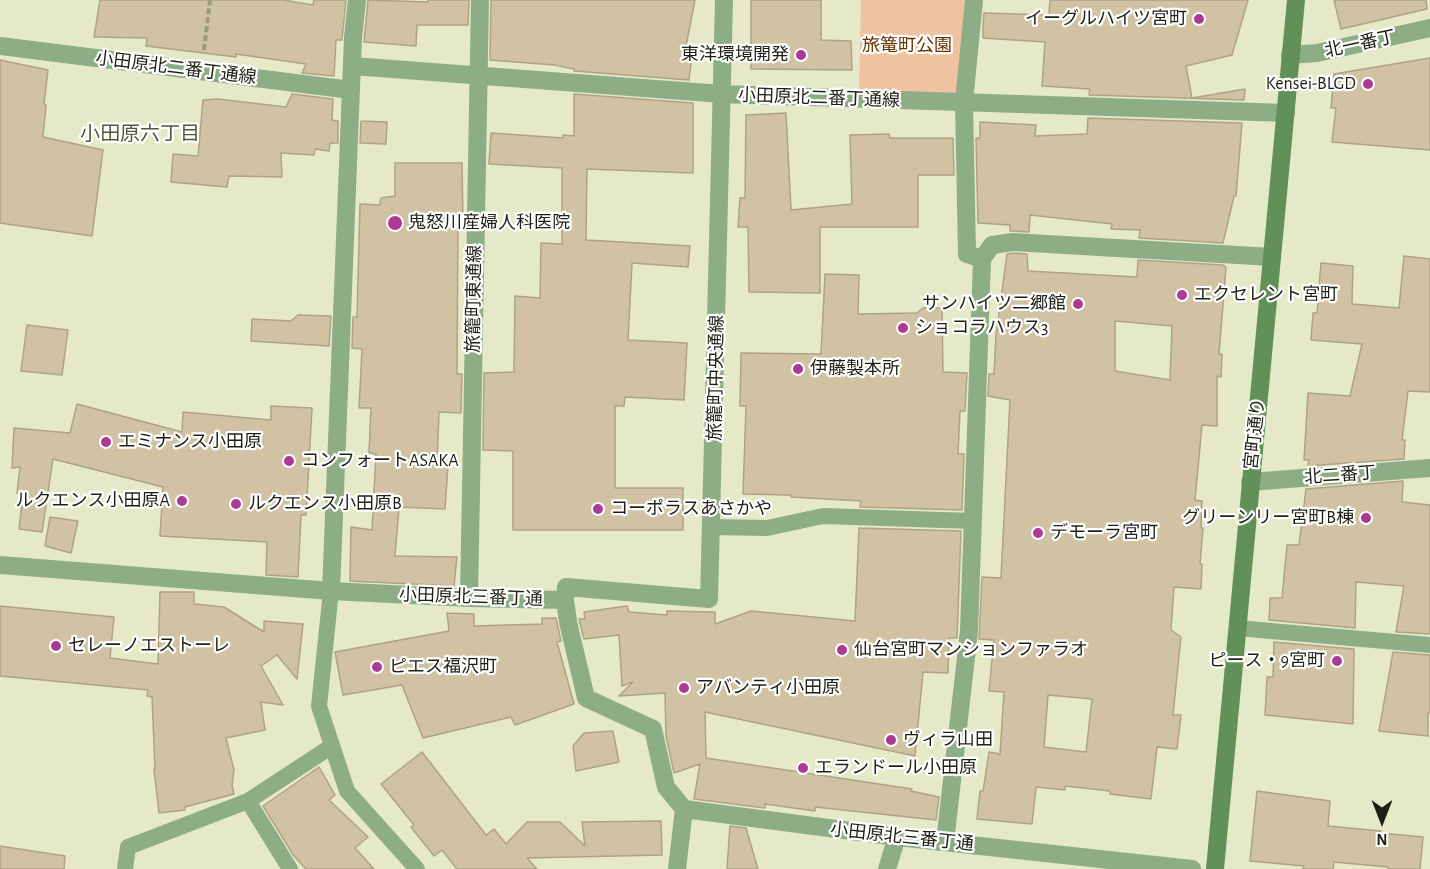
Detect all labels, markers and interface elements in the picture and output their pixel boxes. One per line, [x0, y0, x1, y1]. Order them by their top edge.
place label: イーグルハイツ宮町 [1025, 8, 1187, 30]
marker: イーグルハイツ宮町 [1192, 12, 1206, 26]
street label: 北一番丁 [1323, 26, 1397, 62]
park label: 旅篭町公園 [862, 35, 952, 57]
place label: 東洋環境開発 [681, 44, 789, 66]
street label: 小田原北二番丁通線 [94, 47, 258, 89]
marker: 東洋環境開発 [794, 48, 808, 62]
place label: Kensei-BLGD [1266, 73, 1356, 95]
marker: Kensei-BLGD [1361, 77, 1375, 91]
street label: 小田原北二番丁通線 [738, 84, 900, 112]
district label: 小田原六丁目 [80, 122, 200, 146]
place label: 鬼怒川産婦人科医院 [408, 212, 570, 234]
marker: 鬼怒川産婦人科医院 [386, 214, 404, 232]
street label: 旅籠町東通線 [462, 245, 486, 353]
place label: エクセレント宮町 [1194, 284, 1338, 306]
marker: エクセレント宮町 [1175, 288, 1189, 302]
place label: サンハイツ二郷館 [922, 293, 1066, 315]
marker: サンハイツ二郷館 [1071, 297, 1085, 311]
street label: 旅籠町中央通線 [704, 315, 728, 441]
place label: ショコラハウス3 [915, 317, 1048, 339]
marker: ショコラハウス3 [896, 321, 910, 335]
place label: 伊藤製本所 [810, 358, 900, 380]
marker: 伊藤製本所 [791, 362, 805, 376]
street label: 宮町通り [1240, 397, 1270, 471]
place label: エミナンス小田原 [118, 431, 262, 453]
marker: エミナンス小田原 [99, 435, 113, 449]
place label: コンフォートASAKA [301, 450, 459, 472]
marker: コンフォートASAKA [282, 454, 296, 468]
street label: 北二番丁 [1303, 462, 1377, 488]
place label: ルクエンス小田原A [16, 490, 170, 512]
place label: ルクエンス小田原B [248, 493, 402, 515]
marker: ルクエンス小田原A [175, 494, 189, 508]
marker: ルクエンス小田原B [229, 497, 243, 511]
place label: コーポラスあさかや [610, 498, 772, 520]
marker: コーポラスあさかや [591, 502, 605, 516]
place label: グリーンリー宮町B棟 [1182, 507, 1354, 529]
marker: グリーンリー宮町B棟 [1359, 511, 1373, 525]
place label: デモーラ宮町 [1050, 522, 1158, 544]
marker: デモーラ宮町 [1031, 526, 1045, 540]
street label: 小田原北三番丁通 [399, 584, 543, 610]
place label: セレーノエストーレ [68, 635, 230, 657]
marker: セレーノエストーレ [49, 639, 63, 653]
place label: 仙台宮町マンションファラオ [854, 639, 1088, 661]
marker: 仙台宮町マンションファラオ [835, 643, 849, 657]
place label: ピース・9宮町 [1209, 650, 1325, 672]
marker: ピース・9宮町 [1330, 654, 1344, 668]
place label: ピエス福沢町 [389, 656, 497, 678]
marker: ピエス福沢町 [370, 660, 384, 674]
place label: アバンティ小田原 [696, 677, 840, 699]
marker: アバンティ小田原 [677, 681, 691, 695]
place label: ヴィラ山田 [903, 729, 993, 751]
marker: ヴィラ山田 [884, 733, 898, 747]
place label: エランドール小田原 [815, 757, 977, 779]
marker: エランドール小田原 [796, 761, 810, 775]
north arrow [1352, 791, 1412, 851]
street label: 小田原北三番丁通 [829, 819, 975, 855]
text: N [1376, 831, 1388, 847]

